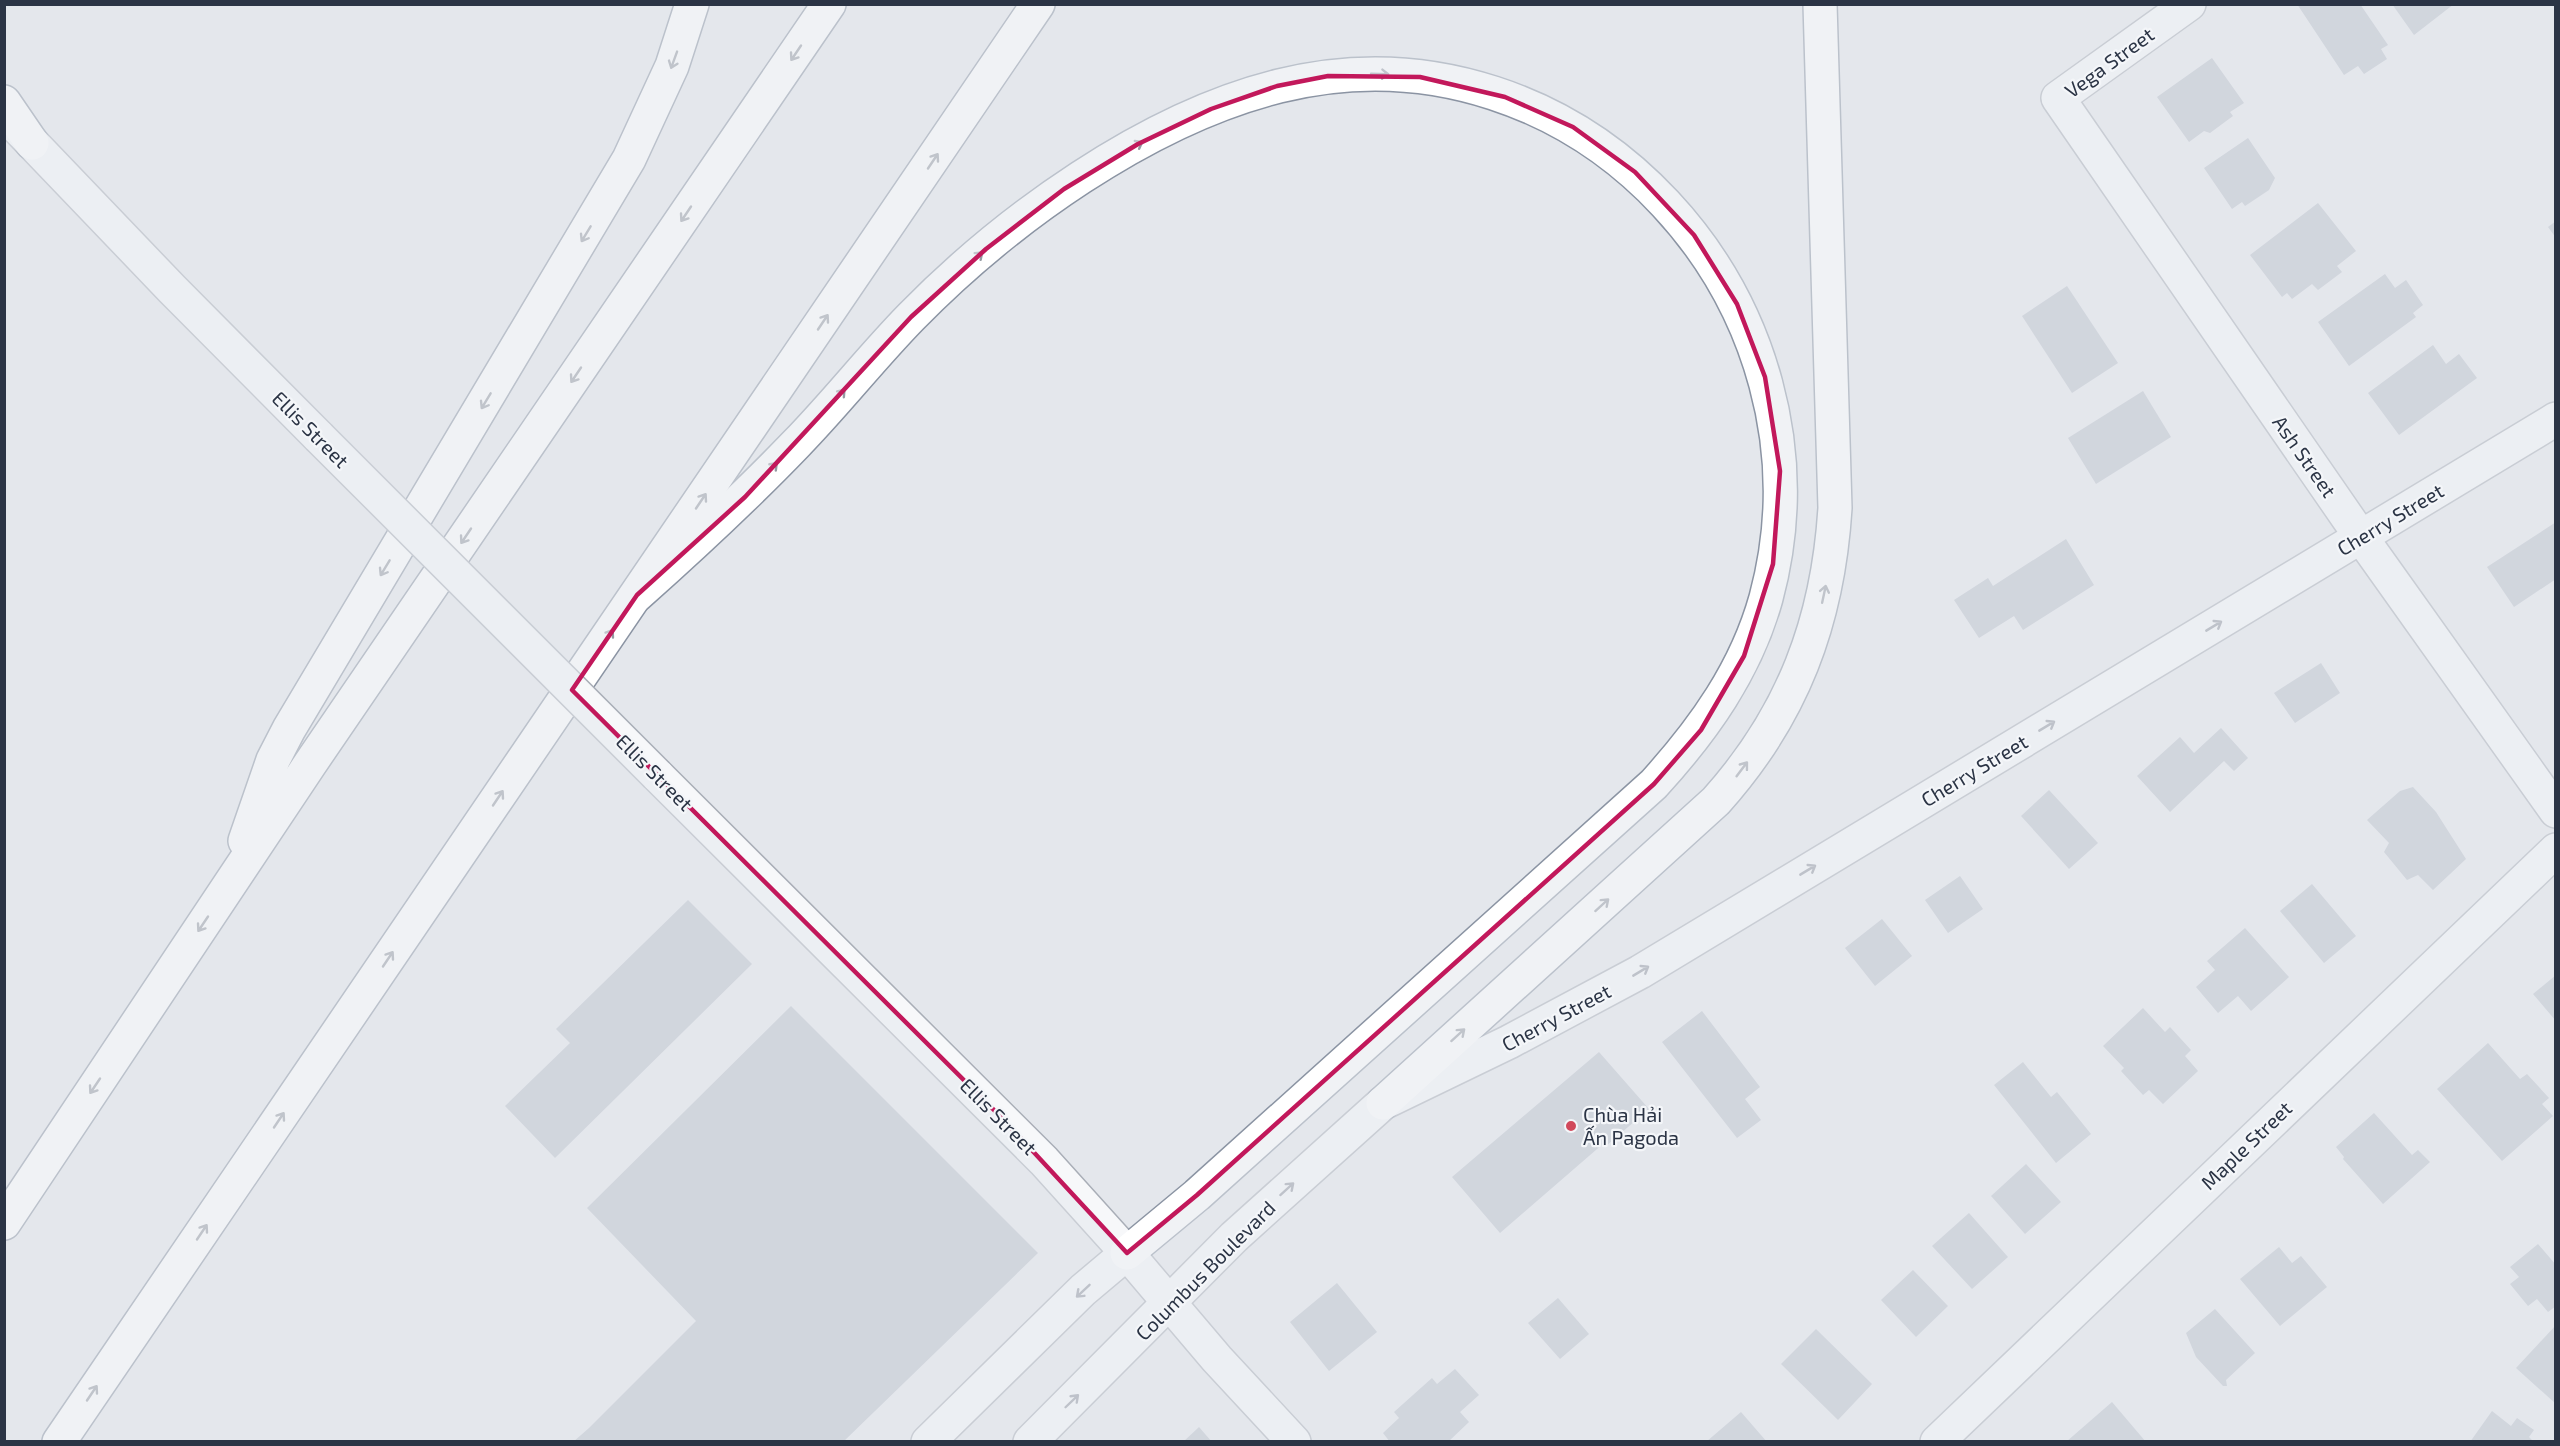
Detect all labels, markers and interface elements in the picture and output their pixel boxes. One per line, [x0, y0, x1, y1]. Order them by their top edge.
street label: Vega Street [2060, 21, 2159, 102]
one-way arrow [790, 44, 802, 60]
one-way arrow [668, 50, 679, 69]
one-way arrow [1369, 69, 1389, 80]
one-way arrow [1126, 140, 1144, 151]
one-way arrow [927, 154, 939, 170]
one-way arrow [680, 205, 692, 221]
one-way arrow [580, 225, 592, 242]
one-way arrow [968, 251, 983, 265]
one-way arrow [817, 315, 829, 331]
one-way arrow [570, 366, 582, 382]
street label: Ellis Street [268, 386, 354, 472]
one-way arrow [832, 389, 846, 404]
one-way arrow [479, 392, 491, 409]
street label: Ash Street [2268, 411, 2342, 502]
one-way arrow [764, 462, 779, 477]
street label: Cherry Street [2332, 478, 2448, 560]
one-way arrow [695, 493, 707, 509]
one-way arrow [460, 527, 472, 543]
one-way arrow [379, 559, 391, 576]
one-way arrow [1819, 585, 1831, 604]
one-way arrow [2205, 619, 2222, 631]
one-way arrow [602, 629, 614, 646]
one-way arrow [2038, 720, 2055, 732]
street label: Ellis Street [612, 729, 698, 815]
street label: Cherry Street [1916, 729, 2032, 811]
one-way arrow [1735, 761, 1748, 777]
one-way arrow [492, 791, 504, 807]
one-way arrow [1799, 864, 1816, 876]
one-way arrow [1595, 898, 1610, 912]
one-way arrow [197, 915, 209, 931]
one-way arrow [382, 951, 395, 968]
one-way arrow [1632, 965, 1649, 977]
street label: Cherry Street [1497, 978, 1615, 1056]
one-way arrow [1450, 1028, 1465, 1042]
street label: Ellis Street [956, 1073, 1042, 1159]
one-way arrow [89, 1077, 101, 1094]
street label: Maple Street [2196, 1096, 2297, 1194]
place label: Chùa Hải Ấn Pagoda [1583, 1102, 1679, 1149]
one-way arrow [273, 1113, 285, 1129]
marker: Chùa Hải Ấn Pagoda [1564, 1119, 1578, 1133]
one-way arrow [1279, 1182, 1294, 1196]
street label: Columbus Boulevard [1130, 1195, 1280, 1345]
one-way arrow [196, 1225, 208, 1241]
one-way arrow [1075, 1284, 1090, 1298]
one-way arrow [86, 1386, 98, 1402]
one-way arrow [1065, 1393, 1080, 1408]

